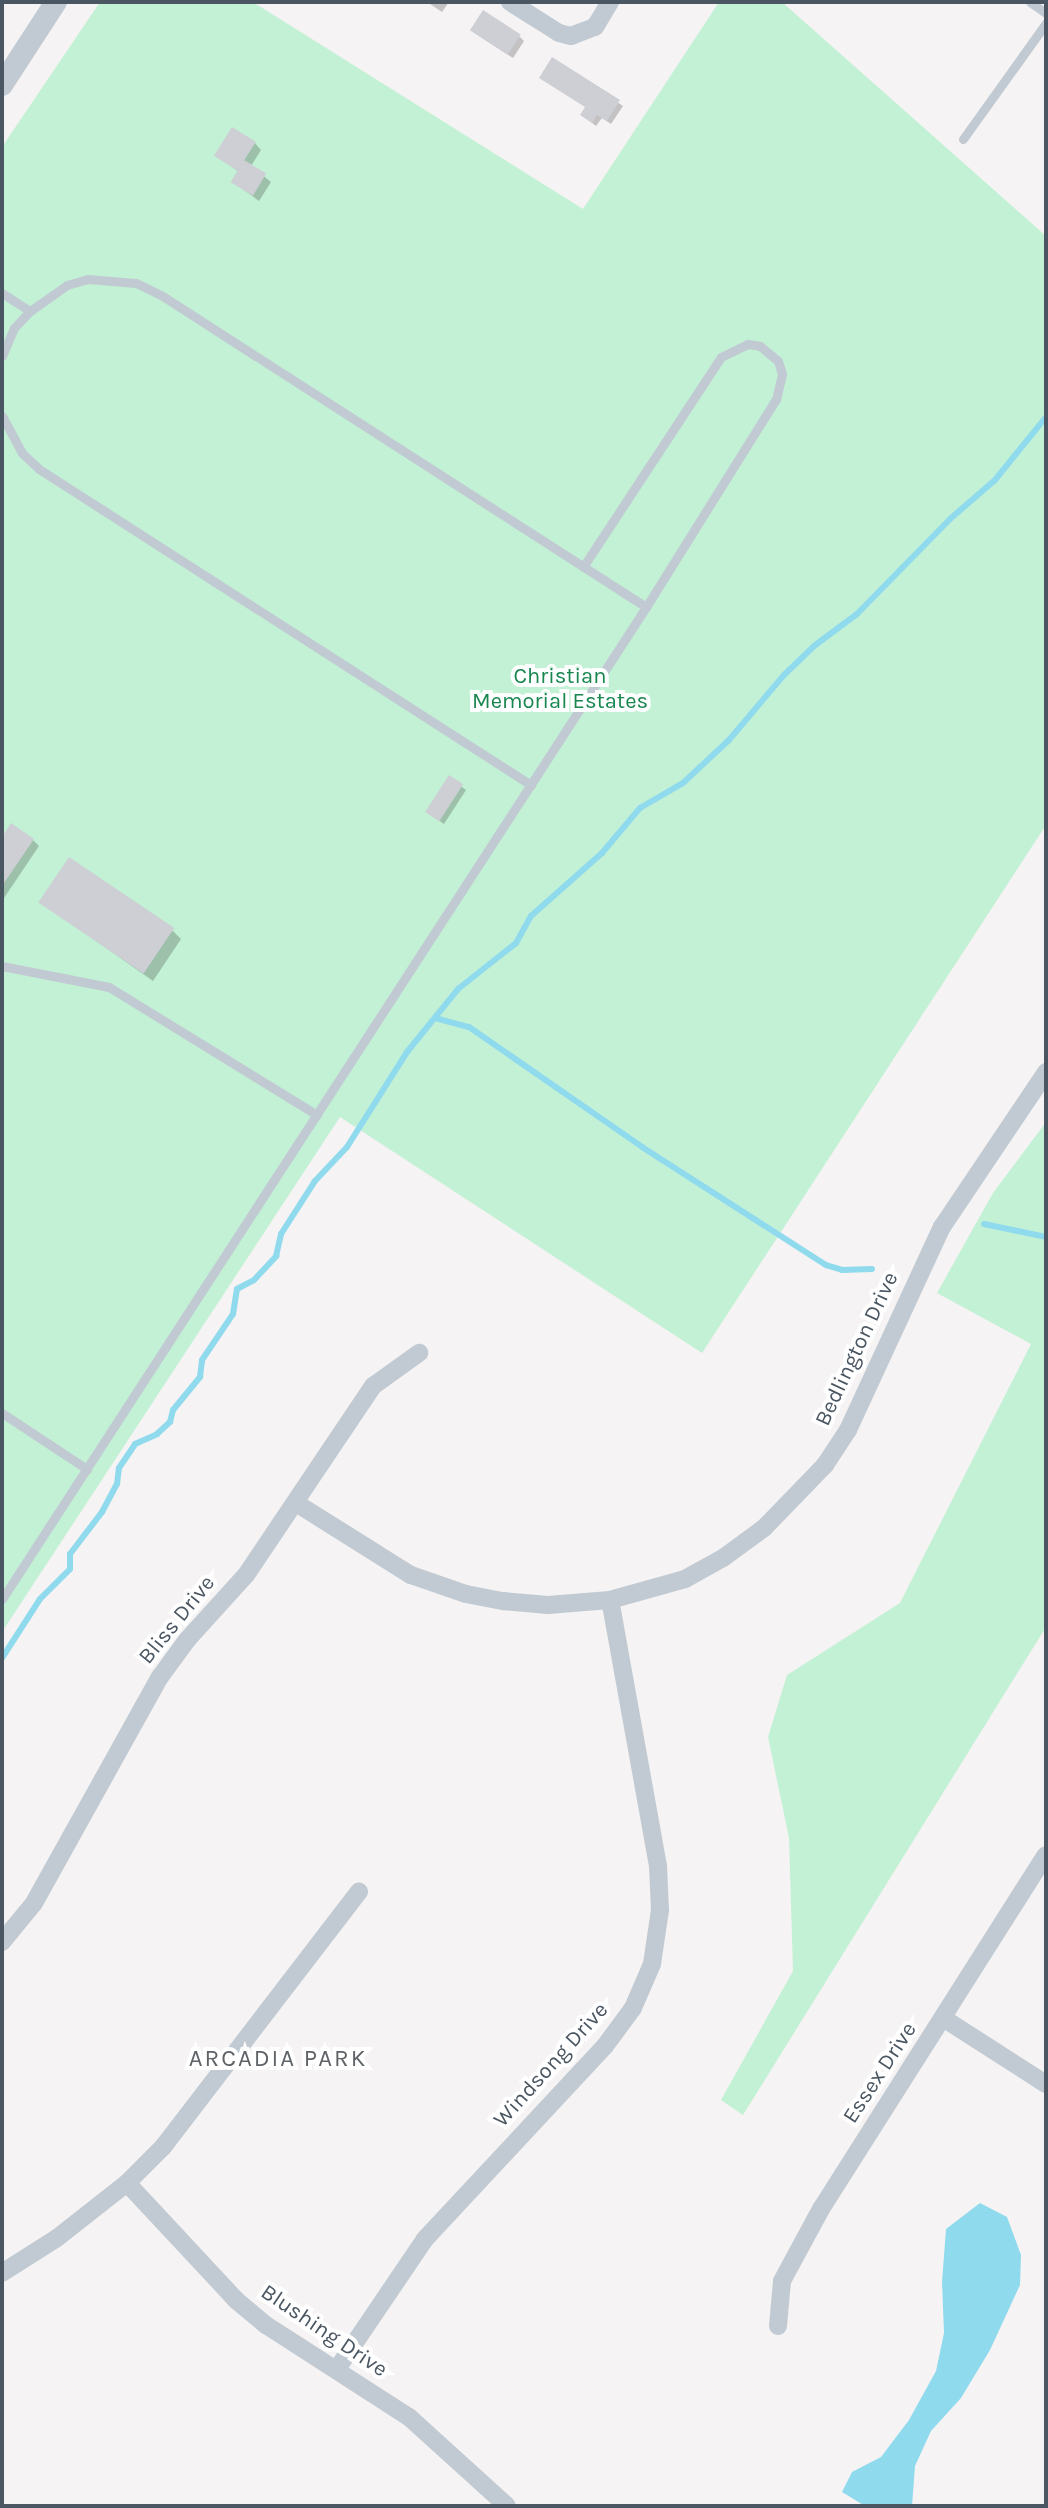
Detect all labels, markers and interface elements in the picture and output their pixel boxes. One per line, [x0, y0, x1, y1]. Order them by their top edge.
park label: Christian Memorial Estates [472, 663, 648, 714]
street label: Bedlington Drive [810, 1268, 904, 1430]
street label: Bliss Drive [133, 1570, 221, 1670]
street label: Windsong Drive [488, 1997, 614, 2133]
street label: Essex Drive [838, 2018, 922, 2128]
district label: ARCADIA PARK [189, 2045, 367, 2073]
street label: Blushing Drive [256, 2279, 392, 2383]

